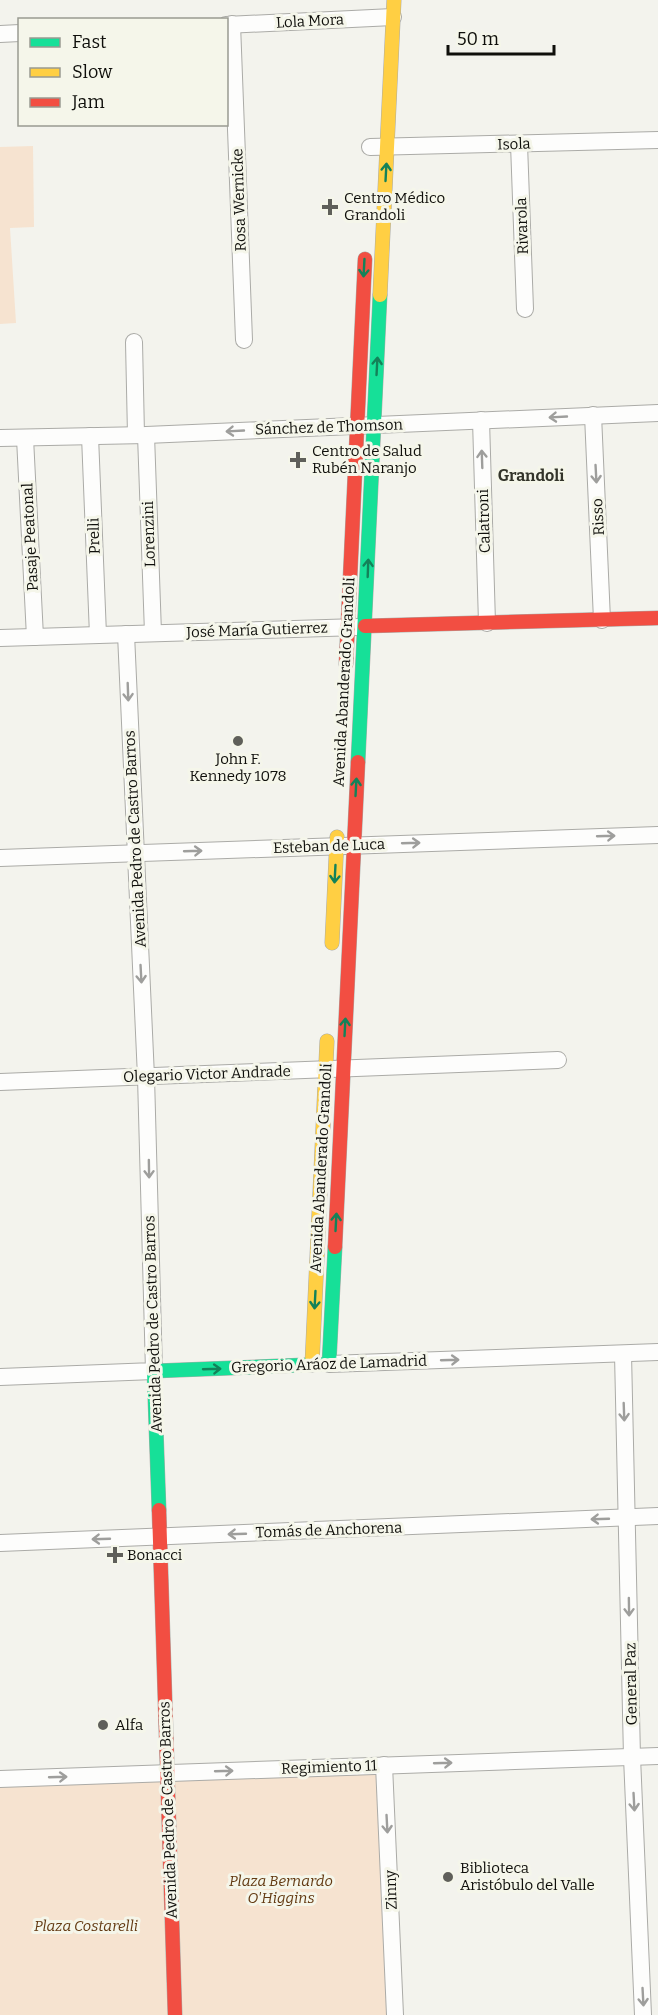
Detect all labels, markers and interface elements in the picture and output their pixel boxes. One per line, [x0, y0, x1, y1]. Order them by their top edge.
street label: Lola Mora [275, 10, 345, 32]
legend [18, 18, 228, 126]
scale bar [448, 18, 554, 56]
text: 50 m [457, 28, 499, 50]
text: Fast [72, 31, 107, 53]
text: Slow [72, 61, 113, 83]
text: Jam [71, 91, 105, 113]
street label: Isola [497, 134, 531, 154]
street label: Rosa Wernicke [228, 148, 250, 252]
one-way arrow [380, 162, 391, 182]
place label: Centro Médico Grandoli [344, 189, 445, 224]
street label: Rivarola [512, 197, 532, 255]
marker: Centro Médico Grandoli [321, 198, 339, 216]
one-way arrow [359, 258, 370, 278]
one-way arrow [371, 357, 382, 377]
one-way arrow [548, 411, 568, 423]
street label: Sánchez de Thomson [255, 415, 404, 439]
one-way arrow [226, 425, 246, 436]
place label: Centro de Salud Rubén Naranjo [312, 442, 422, 477]
one-way arrow [477, 450, 488, 470]
marker: Centro de Salud Rubén Naranjo [289, 451, 307, 469]
one-way arrow [590, 463, 601, 483]
district label: Grandoli [498, 466, 564, 485]
street label: Pasaje Peatonal [18, 482, 42, 592]
street label: Calatroni [474, 488, 494, 553]
street label: Risso [588, 498, 608, 536]
street label: Lorenzini [139, 500, 159, 567]
street label: Prelli [84, 517, 104, 554]
one-way arrow [362, 558, 373, 578]
street label: Avenida Abanderado Grandoli [330, 576, 359, 787]
street label: José María Gutierrez [185, 619, 328, 641]
one-way arrow [123, 682, 134, 702]
street label: Avenida Pedro de Castro Barros [120, 730, 150, 948]
marker: John F. Kennedy 1078 [231, 734, 245, 748]
place label: John F. Kennedy 1078 [190, 750, 287, 785]
one-way arrow [350, 777, 361, 797]
one-way arrow [596, 831, 616, 842]
street label: Esteban de Luca [273, 835, 385, 857]
one-way arrow [401, 838, 421, 849]
one-way arrow [183, 845, 203, 856]
one-way arrow [329, 864, 340, 884]
one-way arrow [135, 964, 146, 984]
one-way arrow [339, 1018, 350, 1038]
street label: Olegario Victor Andrade [123, 1062, 291, 1086]
street label: Avenida Abanderado Grandoli [307, 1062, 336, 1273]
one-way arrow [143, 1159, 154, 1179]
one-way arrow [330, 1213, 341, 1233]
street label: Avenida Pedro de Castro Barros [140, 1215, 166, 1433]
one-way arrow [310, 1289, 321, 1309]
street label: Gregorio Aráoz de Lamadrid [231, 1352, 427, 1376]
one-way arrow [440, 1354, 460, 1365]
one-way arrow [202, 1363, 222, 1375]
one-way arrow [619, 1402, 630, 1422]
one-way arrow [590, 1513, 610, 1524]
street label: Tomás de Anchorena [255, 1518, 403, 1542]
one-way arrow [227, 1528, 247, 1540]
one-way arrow [91, 1534, 111, 1545]
place label: Bonacci [127, 1546, 183, 1564]
marker: Bonacci [108, 1548, 122, 1562]
one-way arrow [623, 1596, 635, 1616]
street label: General Paz [621, 1643, 641, 1725]
street label: Avenida Pedro de Castro Barros [155, 1701, 181, 1919]
place label: Alfa [115, 1716, 143, 1734]
marker: Alfa [96, 1718, 110, 1732]
street label: Regimiento 11 [281, 1756, 377, 1778]
one-way arrow [432, 1757, 452, 1769]
one-way arrow [214, 1765, 234, 1776]
one-way arrow [48, 1771, 68, 1782]
one-way arrow [628, 1791, 639, 1811]
one-way arrow [382, 1813, 393, 1833]
place label: Biblioteca Aristóbulo del Valle [460, 1859, 595, 1894]
street label: Zinny [381, 1870, 401, 1910]
marker: Biblioteca Aristóbulo del Valle [441, 1870, 455, 1884]
park label: Plaza Bernardo O'Higgins [229, 1872, 333, 1907]
park label: Plaza Costarelli [34, 1917, 138, 1935]
one-way arrow [637, 1986, 648, 2006]

